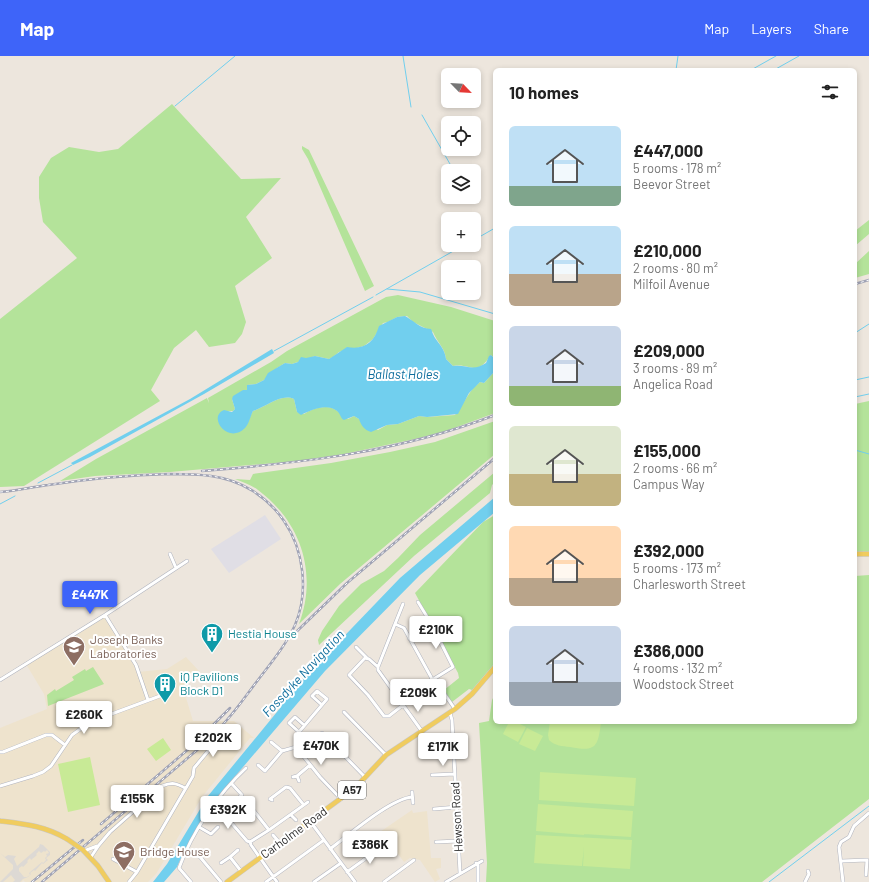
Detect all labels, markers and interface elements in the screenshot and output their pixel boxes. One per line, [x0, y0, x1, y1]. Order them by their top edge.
text: Map [20, 17, 54, 40]
text: Map [704, 20, 729, 37]
text: Layers [751, 20, 792, 37]
text: Share [814, 20, 849, 37]
north arrow [441, 68, 481, 108]
map controls [441, 68, 481, 300]
icon: filters [819, 81, 841, 103]
text: 10 homes [509, 82, 579, 102]
button: locate [441, 116, 481, 156]
text: £447,000 [633, 140, 703, 160]
icon: home [541, 142, 589, 190]
text: 5 rooms · 178 m² [633, 160, 721, 176]
button: layers [441, 164, 481, 204]
text: Beevor Street [633, 176, 711, 192]
button: + [441, 212, 481, 252]
text: £210,000 [633, 240, 702, 260]
icon: home [541, 242, 589, 290]
button: − [441, 260, 481, 300]
text: 2 rooms · 80 m² [633, 260, 718, 276]
text: Milfoil Avenue [633, 276, 710, 292]
text: £209,000 [633, 340, 705, 360]
icon: home [541, 342, 589, 390]
text: 3 rooms · 89 m² [633, 360, 717, 376]
water label: Ballast Holes [367, 366, 439, 382]
text: Angelica Road [633, 376, 713, 392]
text: £155,000 [633, 440, 701, 460]
icon: home [541, 442, 589, 490]
text: 2 rooms · 66 m² [633, 460, 717, 476]
text: Campus Way [633, 476, 705, 492]
text: £392,000 [633, 540, 704, 560]
icon: home [541, 542, 589, 590]
text: 5 rooms · 173 m² [633, 560, 721, 576]
text: Charlesworth Street [633, 576, 746, 592]
pin: £447K [62, 581, 118, 615]
text: £447K [71, 586, 109, 602]
pin: £210K [408, 616, 464, 650]
building icon: Hestia House [199, 621, 225, 654]
text: £210K [418, 621, 454, 637]
place label: Hestia House [228, 626, 297, 640]
water label: Fossdyke Navigation [259, 626, 348, 720]
place label: Joseph Banks Laboratories [90, 632, 163, 660]
school or university icon: Joseph Banks Laboratories [61, 634, 87, 667]
text: £386,000 [633, 640, 704, 660]
icon: home [541, 642, 589, 690]
text: 4 rooms · 132 m² [633, 660, 722, 676]
place label: iQ Pavilions Block D1 [180, 669, 239, 697]
building icon: iQ Pavilions Block D1 [152, 671, 178, 704]
text: Woodstock Street [633, 676, 734, 692]
pin: £209K [390, 679, 446, 713]
text: £209K [399, 684, 437, 700]
pin: £260K [56, 701, 112, 735]
text: £260K [65, 706, 103, 722]
pin: £202K [185, 724, 241, 758]
text: £202K [194, 729, 232, 745]
pin: £470K [293, 732, 349, 766]
pin: £171K [415, 733, 471, 767]
text: £470K [303, 737, 339, 753]
text: £171K [427, 738, 459, 754]
road number: A57 [338, 781, 366, 799]
street label: Hewson Road [447, 782, 465, 852]
pin: £155K [109, 785, 165, 819]
text: £155K [120, 790, 154, 806]
pin: £392K [200, 796, 256, 830]
text: £392K [209, 801, 247, 817]
street label: Carholme Road [258, 803, 329, 861]
pin: £386K [342, 831, 398, 865]
text: £386K [351, 836, 389, 852]
school or university icon: Bridge House [111, 839, 137, 872]
place label: Bridge House [140, 844, 210, 858]

